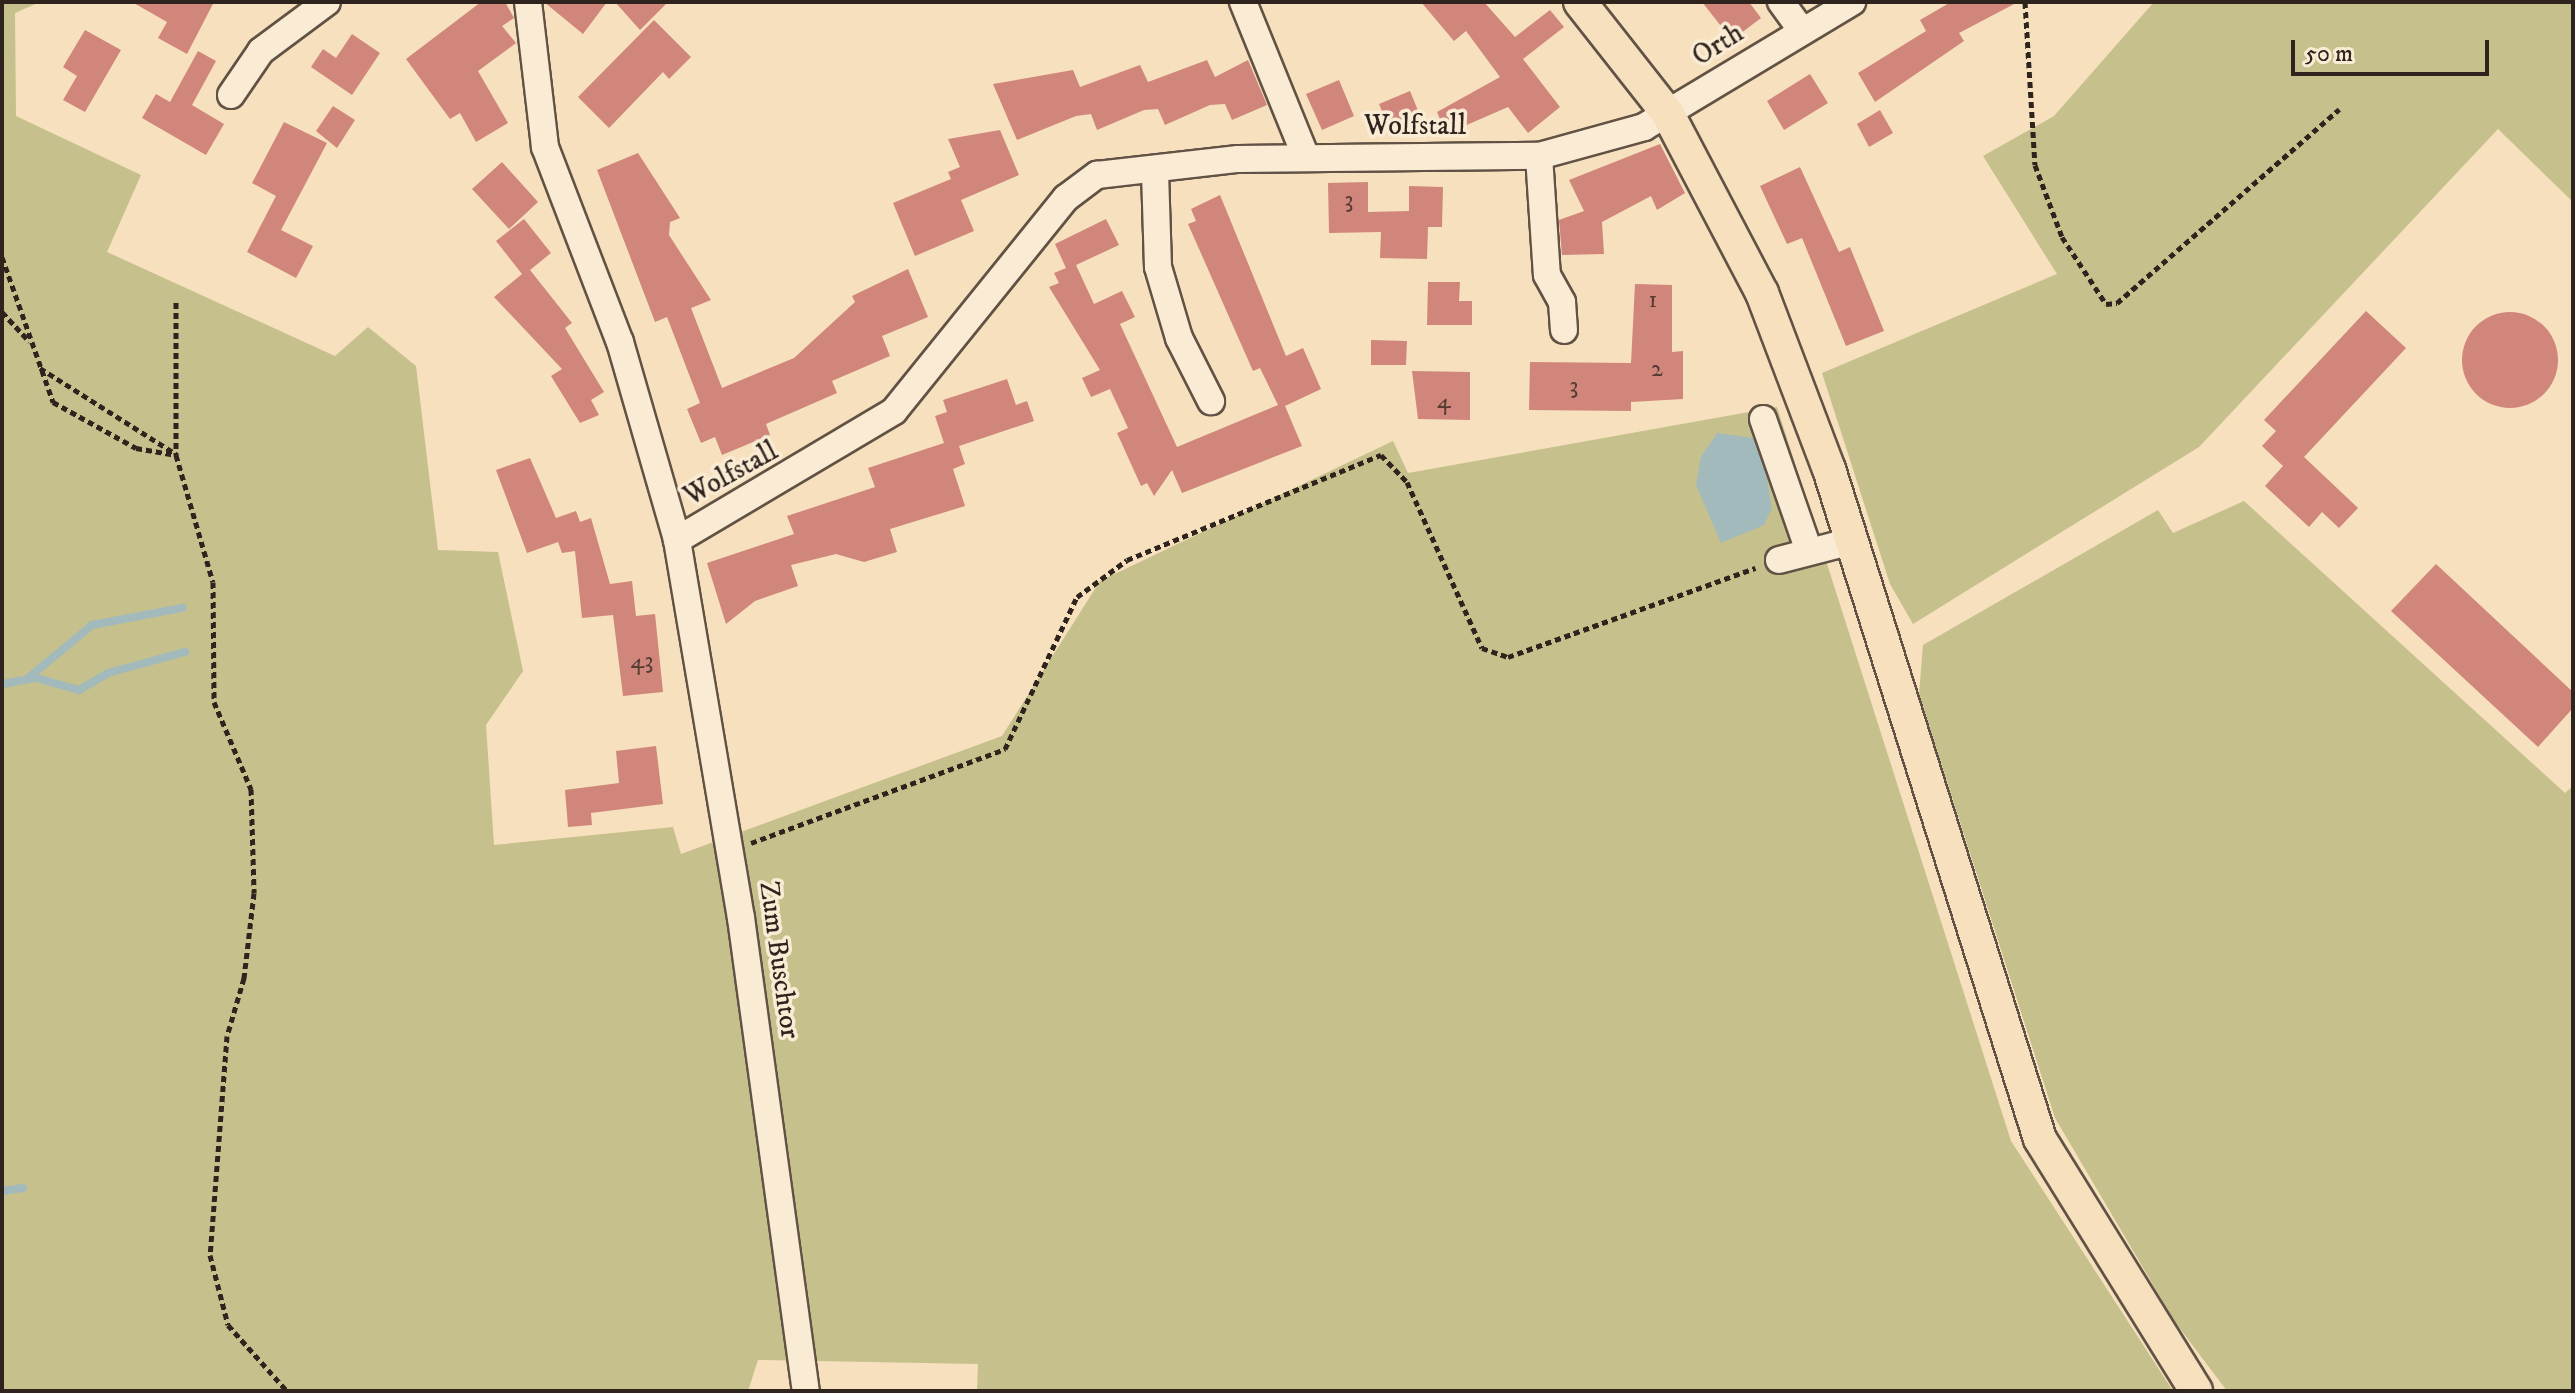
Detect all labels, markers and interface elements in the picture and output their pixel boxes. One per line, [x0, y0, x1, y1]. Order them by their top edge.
street label: Orth [1686, 16, 1750, 74]
scale bar [2295, 24, 2493, 74]
text: 50 m [2305, 39, 2353, 69]
street label: Wolfstall [1364, 109, 1466, 143]
house number: 3 [1345, 187, 1353, 215]
house number: 1 [1649, 287, 1657, 315]
house number: 2 [1651, 356, 1663, 384]
house number: 3 [1570, 373, 1578, 401]
house number: 4 [1437, 388, 1451, 416]
street label: Wolfstall [678, 435, 784, 513]
house number: 43 [631, 648, 653, 676]
street label: Zum Buschtor [751, 879, 807, 1041]

